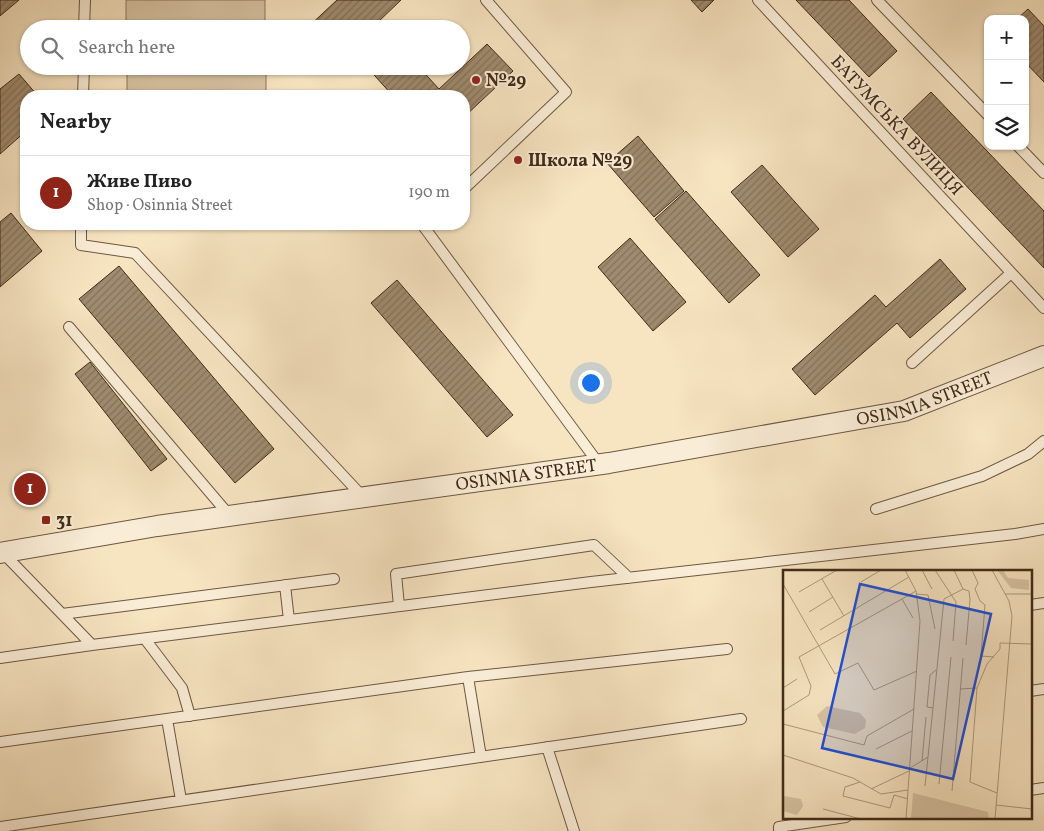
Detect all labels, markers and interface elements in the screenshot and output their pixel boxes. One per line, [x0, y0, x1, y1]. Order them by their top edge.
map controls [984, 15, 1029, 150]
button: + [984, 15, 1029, 60]
search box [20, 20, 470, 75]
icon: search [38, 34, 66, 62]
text: Search here [78, 35, 175, 61]
street label: БАТУМСЬКА ВУЛИЦЯ [824, 50, 968, 202]
button: − [984, 60, 1029, 105]
place label: №29 [486, 69, 526, 94]
marker: №29 [470, 74, 482, 86]
button: layers [984, 105, 1029, 150]
text: Nearby [40, 108, 111, 137]
place label: Школа №29 [528, 149, 632, 174]
marker: Школа №29 [512, 154, 524, 166]
text: Живе Пиво [87, 169, 192, 195]
text: 1 [53, 182, 59, 204]
text: 190 m [408, 182, 450, 204]
text: Shop · Osinnia Street [87, 195, 233, 217]
street label: OSINNIA STREET [854, 366, 997, 433]
your location [578, 370, 604, 396]
street label: OSINNIA STREET [454, 454, 599, 498]
pin: 1 [14, 470, 46, 508]
place label: 31 [56, 509, 72, 534]
marker: 31 [40, 514, 52, 526]
inset map [783, 570, 1032, 818]

